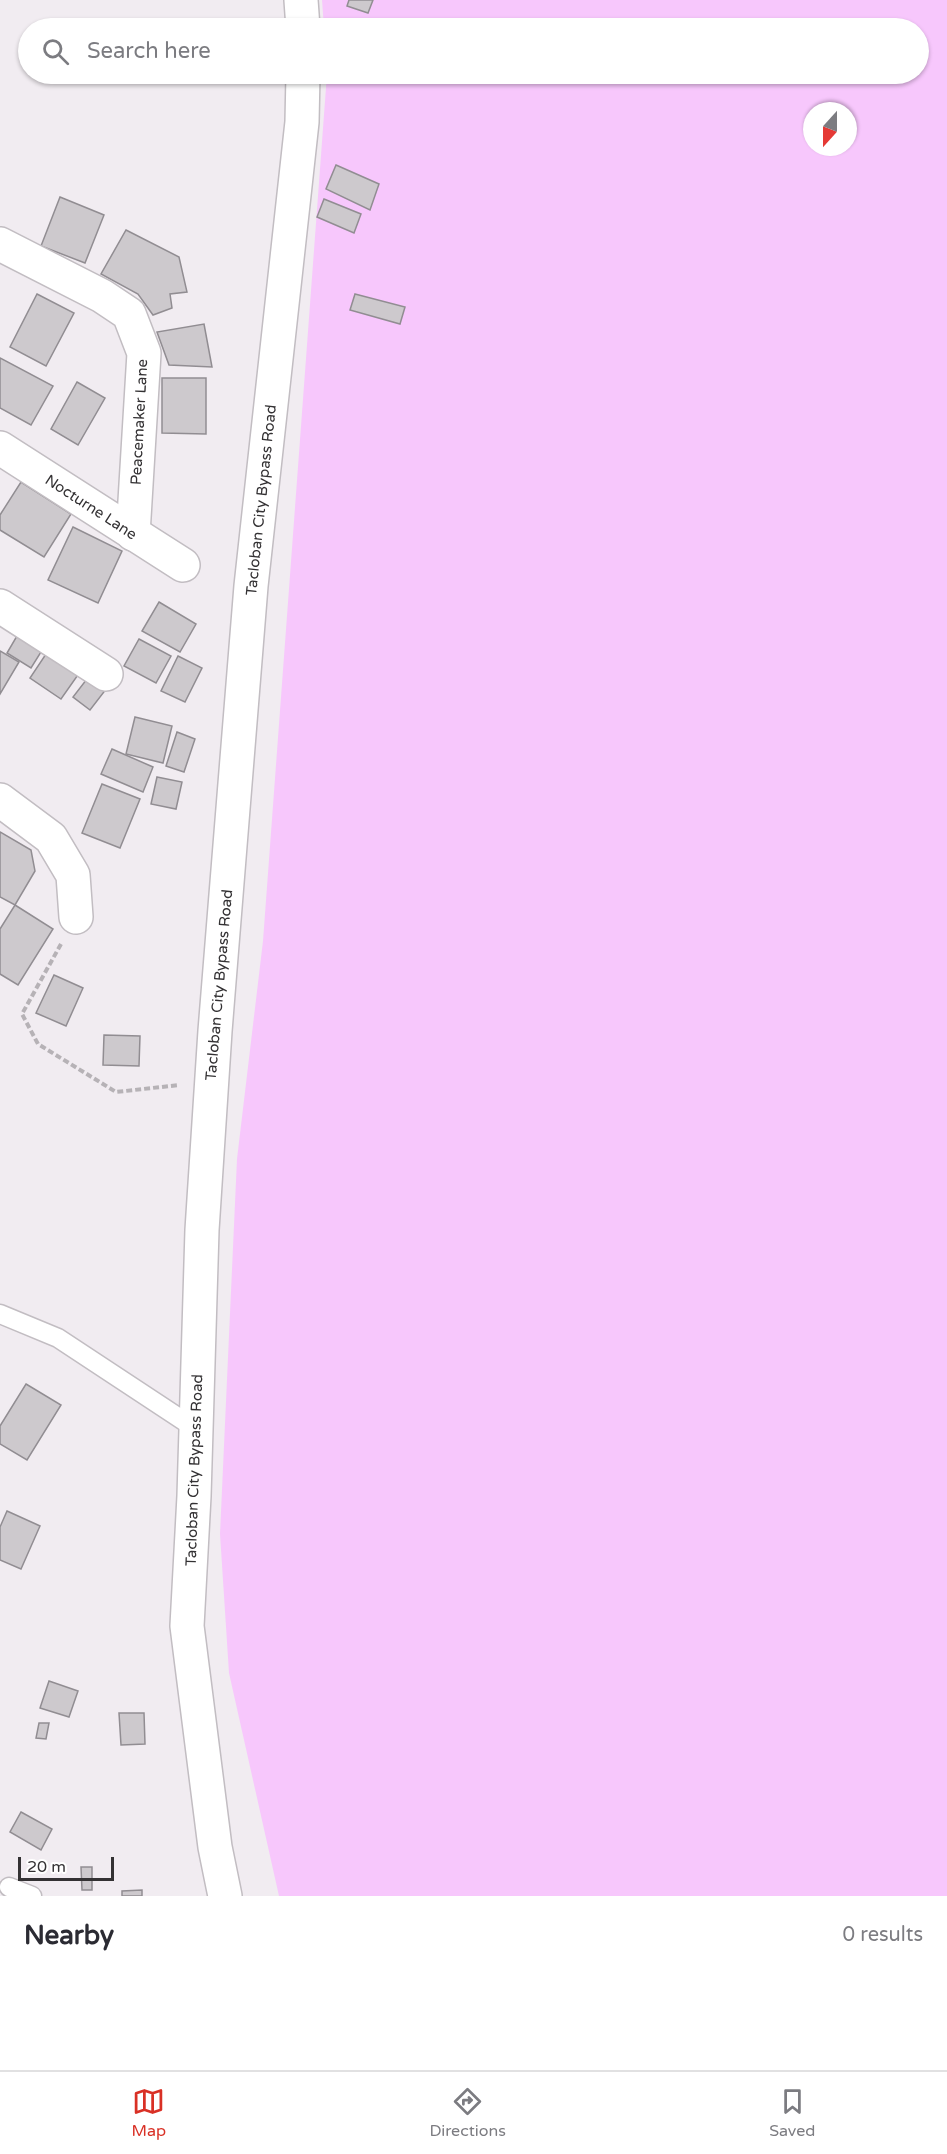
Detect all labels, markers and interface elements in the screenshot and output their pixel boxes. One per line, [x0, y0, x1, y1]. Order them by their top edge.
search box [18, 18, 929, 84]
icon: search [39, 35, 72, 68]
text: Search here [87, 38, 211, 64]
north arrow [803, 102, 857, 156]
street label: Peacemaker Lane [127, 358, 151, 486]
street label: Tacloban City Bypass Road [242, 404, 280, 596]
street label: Nocturne Lane [42, 471, 140, 543]
street label: Tacloban City Bypass Road [202, 889, 236, 1081]
street label: Tacloban City Bypass Road [182, 1374, 206, 1566]
scale bar [18, 1854, 114, 1882]
text: 20 m [27, 1857, 66, 1877]
text: Nearby [24, 1920, 114, 1951]
text: 0 results [843, 1923, 923, 1947]
tab: Map [132, 2085, 166, 2141]
tab: Directions [429, 2085, 506, 2141]
tab: Saved [769, 2085, 815, 2141]

